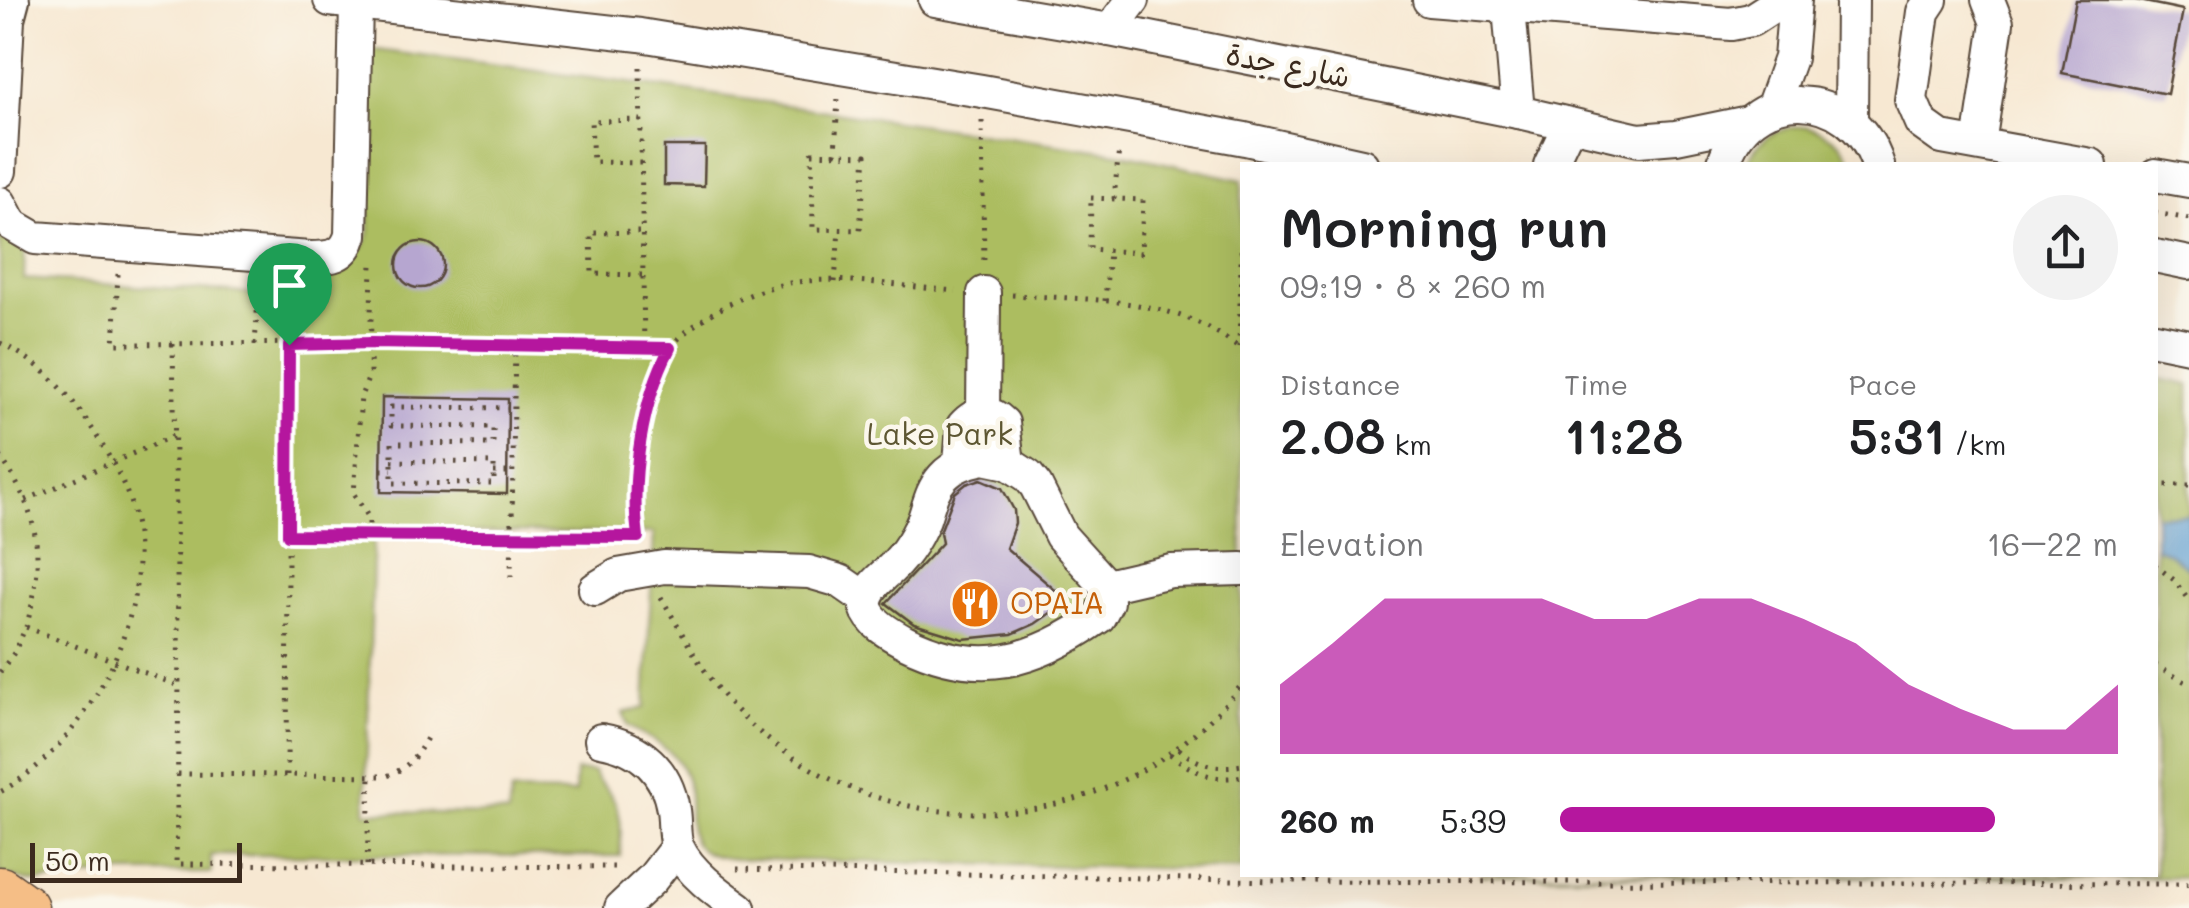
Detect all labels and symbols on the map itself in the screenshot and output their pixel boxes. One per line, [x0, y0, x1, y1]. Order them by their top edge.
street label: شارع جدة [1222, 32, 1354, 99]
pin [247, 243, 332, 346]
park label: Lake Park [867, 413, 1013, 453]
restaurant icon: OPAIA [949, 578, 1001, 630]
place label: OPAIA [1010, 582, 1104, 622]
scale bar [30, 838, 242, 882]

